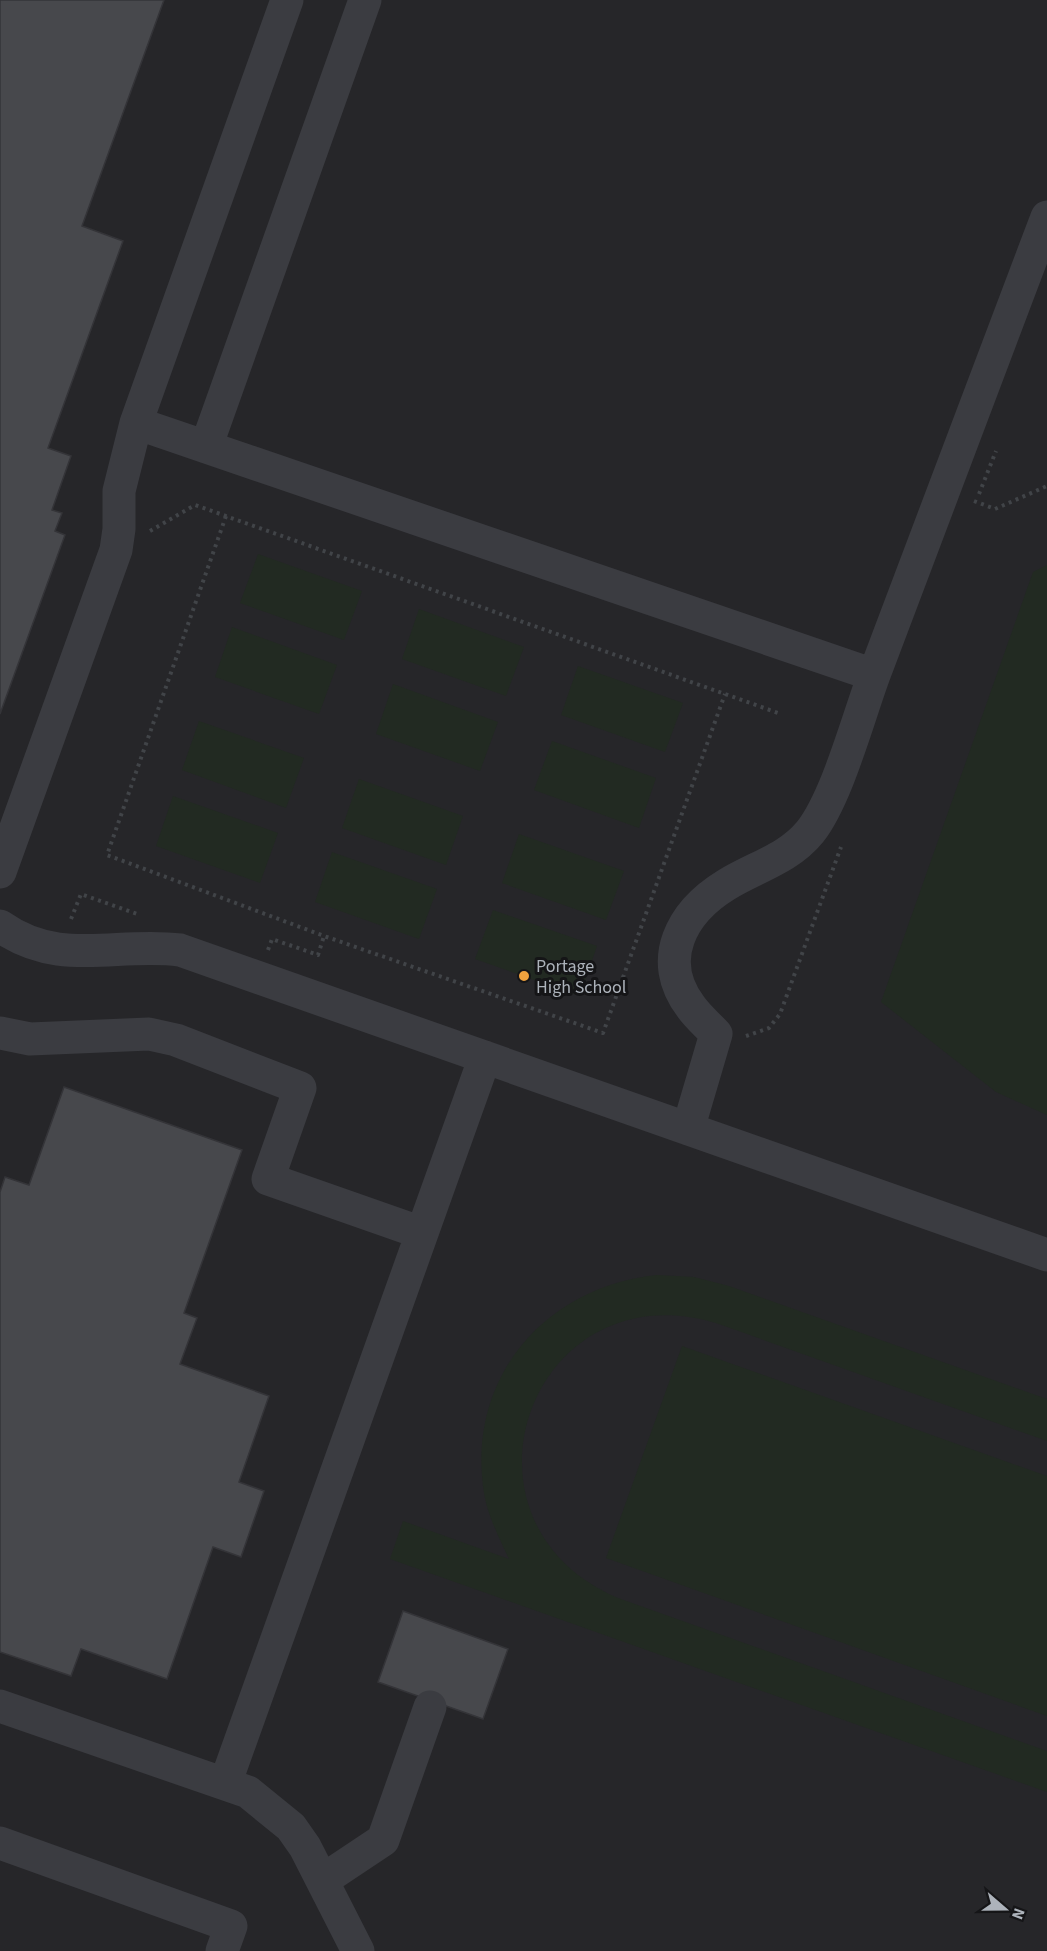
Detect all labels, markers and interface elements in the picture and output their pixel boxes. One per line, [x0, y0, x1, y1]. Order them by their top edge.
place label: Portage High School [536, 954, 626, 1000]
marker: Portage High School [517, 969, 531, 983]
north arrow [975, 1879, 1035, 1939]
text: N [1006, 1905, 1030, 1923]

